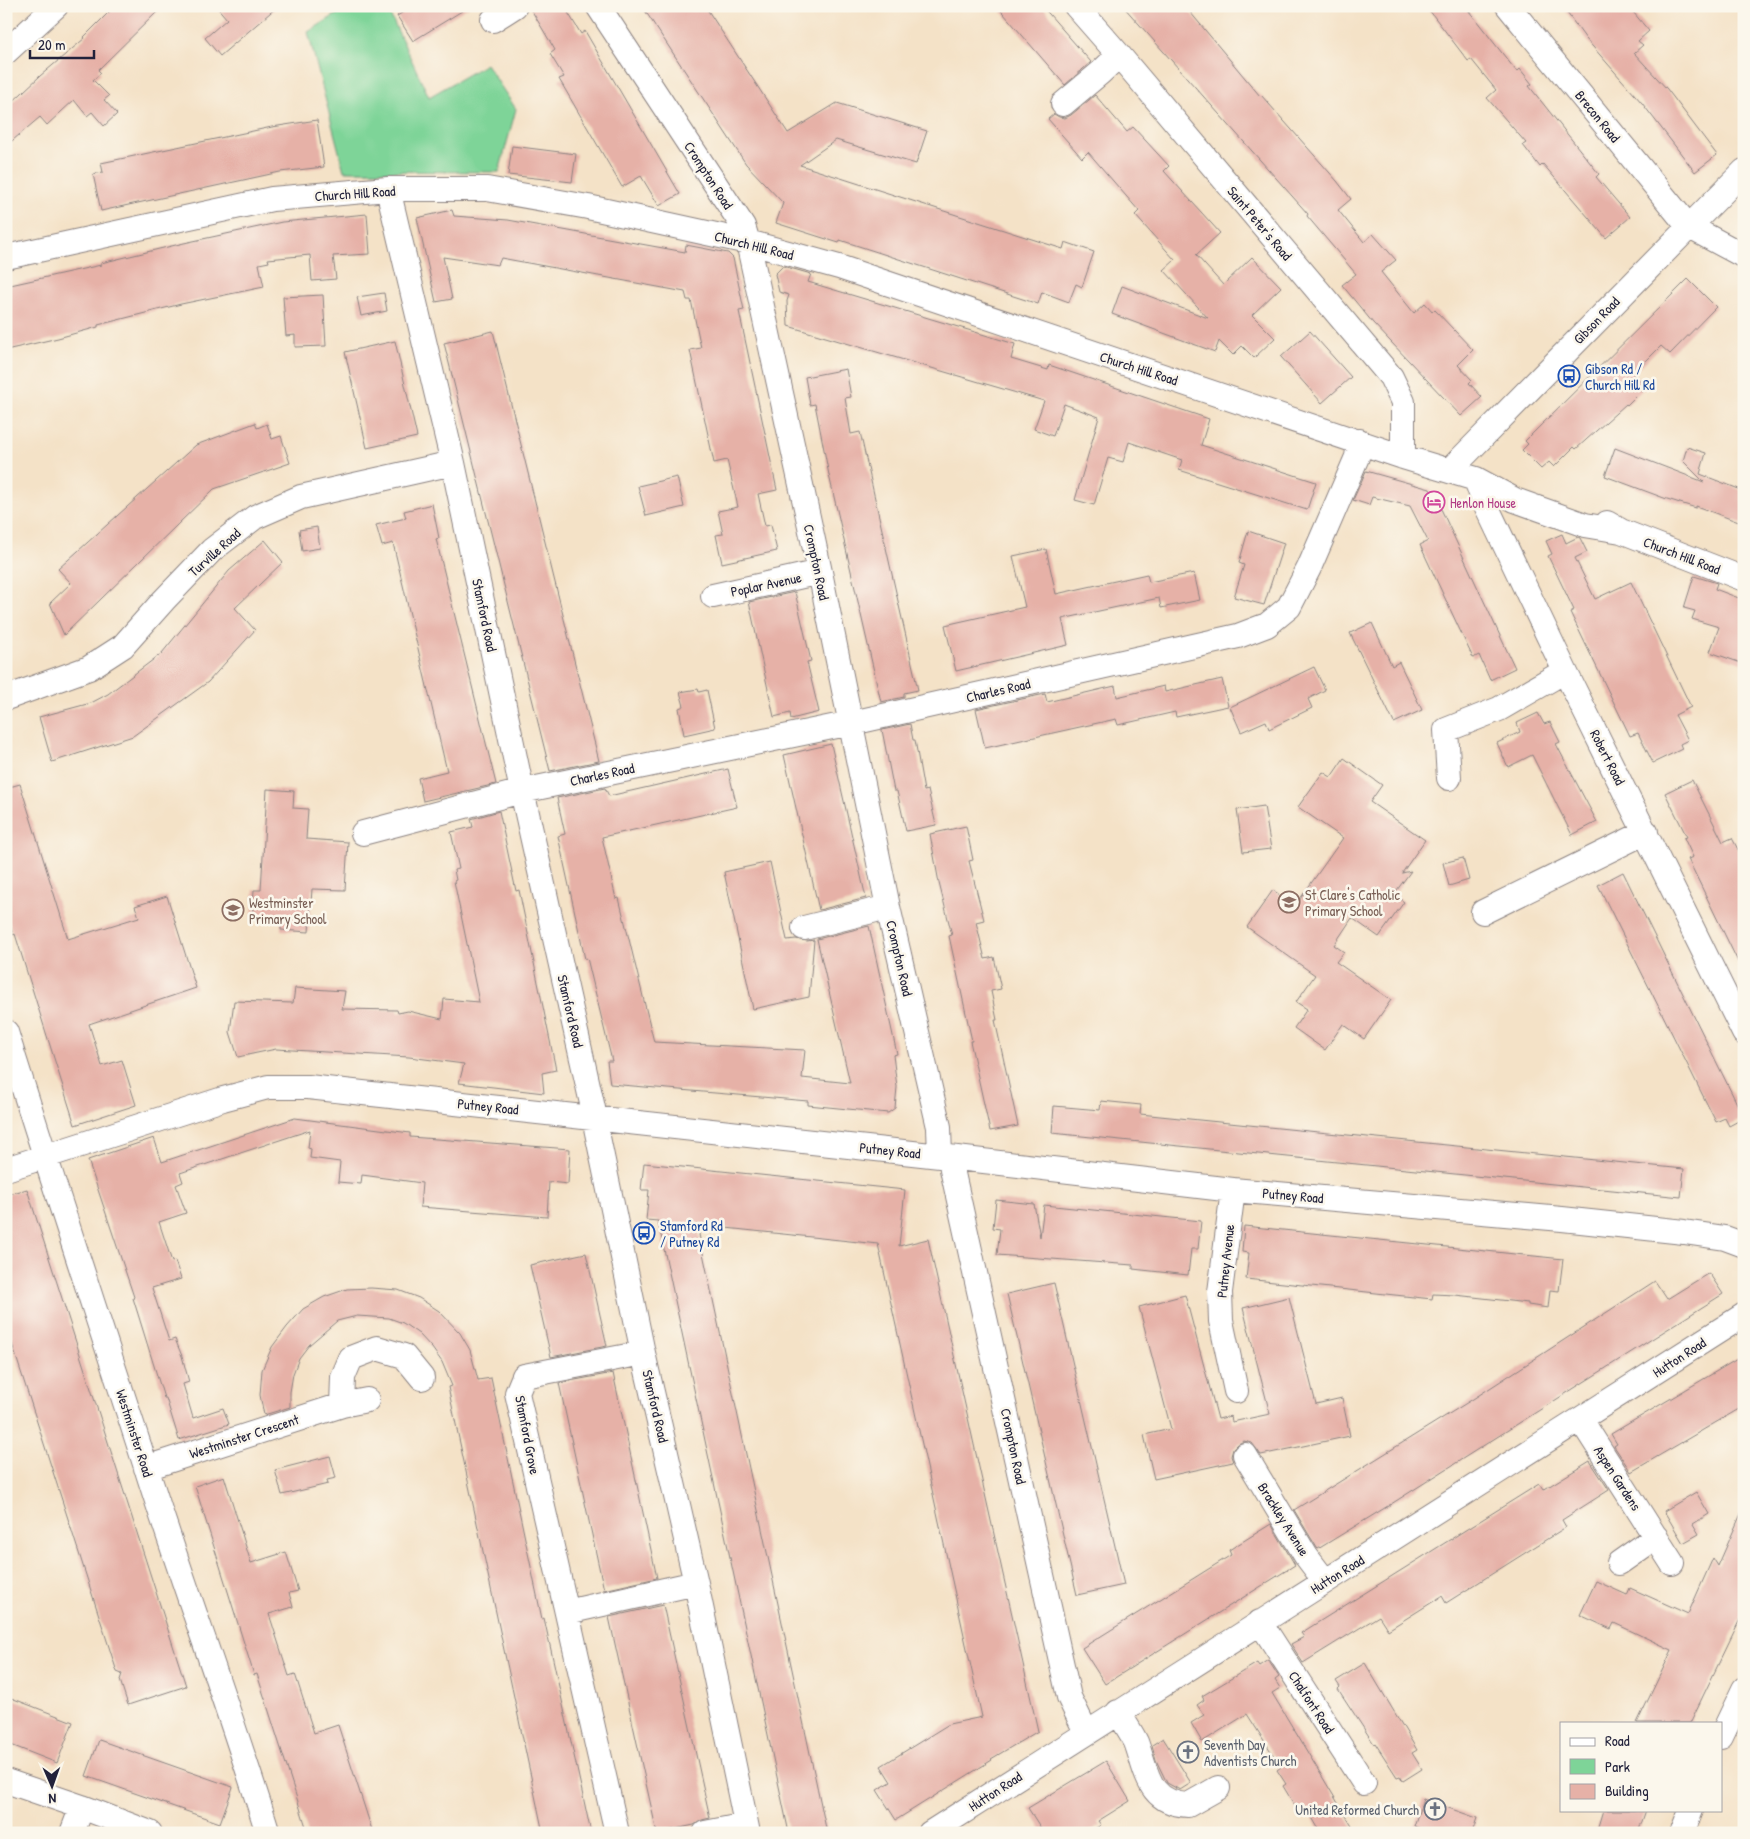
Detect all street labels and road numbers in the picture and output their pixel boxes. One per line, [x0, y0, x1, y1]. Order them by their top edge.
street label: Brecon Road [1571, 86, 1625, 146]
street label: Crompton Road [679, 137, 738, 214]
street label: Church Hill Road [314, 181, 397, 205]
street label: Saint Peter's Road [1223, 182, 1297, 265]
street label: Church Hill Road [712, 226, 796, 264]
street label: Gibson Road [1569, 292, 1624, 348]
street label: Church Hill Road [1098, 346, 1181, 390]
street label: Crompton Road [799, 522, 834, 602]
street label: Turville Road [184, 523, 245, 580]
street label: Church Hill Road [1641, 532, 1724, 579]
street label: Poplar Avenue [729, 567, 804, 602]
street label: Stamford Road [468, 577, 502, 654]
street label: Charles Road [964, 673, 1032, 707]
street label: Robert Road [1586, 726, 1630, 788]
street label: Charles Road [568, 758, 636, 790]
street label: Crompton Road [881, 918, 918, 998]
street label: Stamford Road [553, 973, 589, 1050]
street label: Putney Road [456, 1093, 520, 1120]
street label: Putney Road [858, 1137, 922, 1164]
street label: Putney Road [1262, 1183, 1325, 1208]
street label: Putney Avenue [1212, 1223, 1239, 1299]
street label: Hutton Road [1649, 1332, 1710, 1381]
street label: Stamford Road [638, 1368, 674, 1445]
street label: Westminster Road [112, 1387, 158, 1480]
street label: Stamford Grove [511, 1394, 545, 1476]
street label: Crompton Road [996, 1406, 1031, 1486]
street label: Westminster Crescent [187, 1409, 301, 1463]
street label: Aspen Gardens [1589, 1442, 1646, 1515]
street label: Brackley Avenue [1253, 1479, 1314, 1560]
street label: Hutton Road [1307, 1550, 1368, 1598]
street label: Chalfont Road [1285, 1667, 1340, 1737]
street label: Hutton Road [965, 1766, 1026, 1815]

